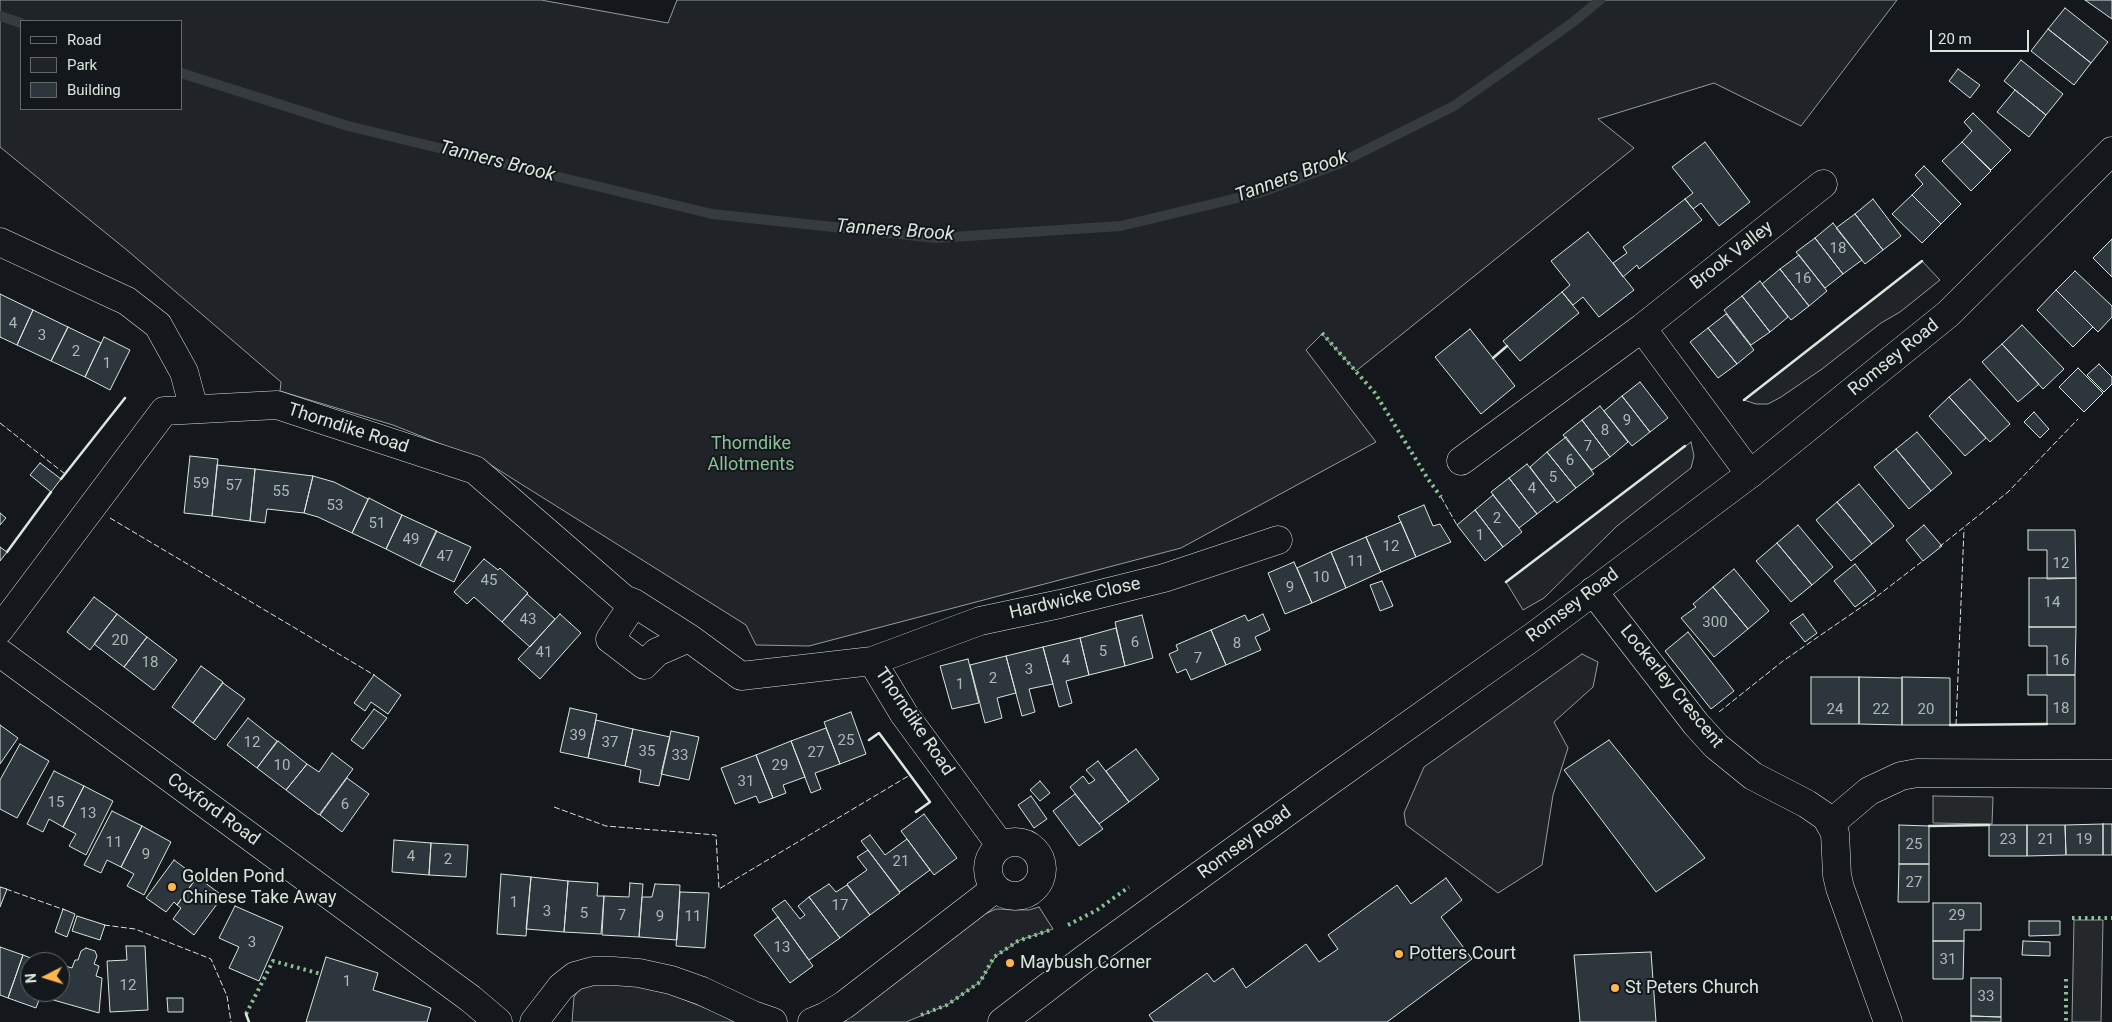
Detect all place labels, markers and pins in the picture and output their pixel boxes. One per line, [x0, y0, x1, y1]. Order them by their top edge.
place label: Golden Pond Chinese Take Away [182, 866, 336, 909]
marker: Golden Pond Chinese Take Away [166, 881, 178, 893]
place label: Potters Court [1409, 943, 1516, 965]
marker: Potters Court [1393, 948, 1405, 960]
place label: Maybush Corner [1020, 952, 1151, 974]
marker: Maybush Corner [1004, 957, 1016, 969]
place label: St Peters Church [1625, 977, 1759, 999]
marker: St Peters Church [1609, 982, 1621, 994]

